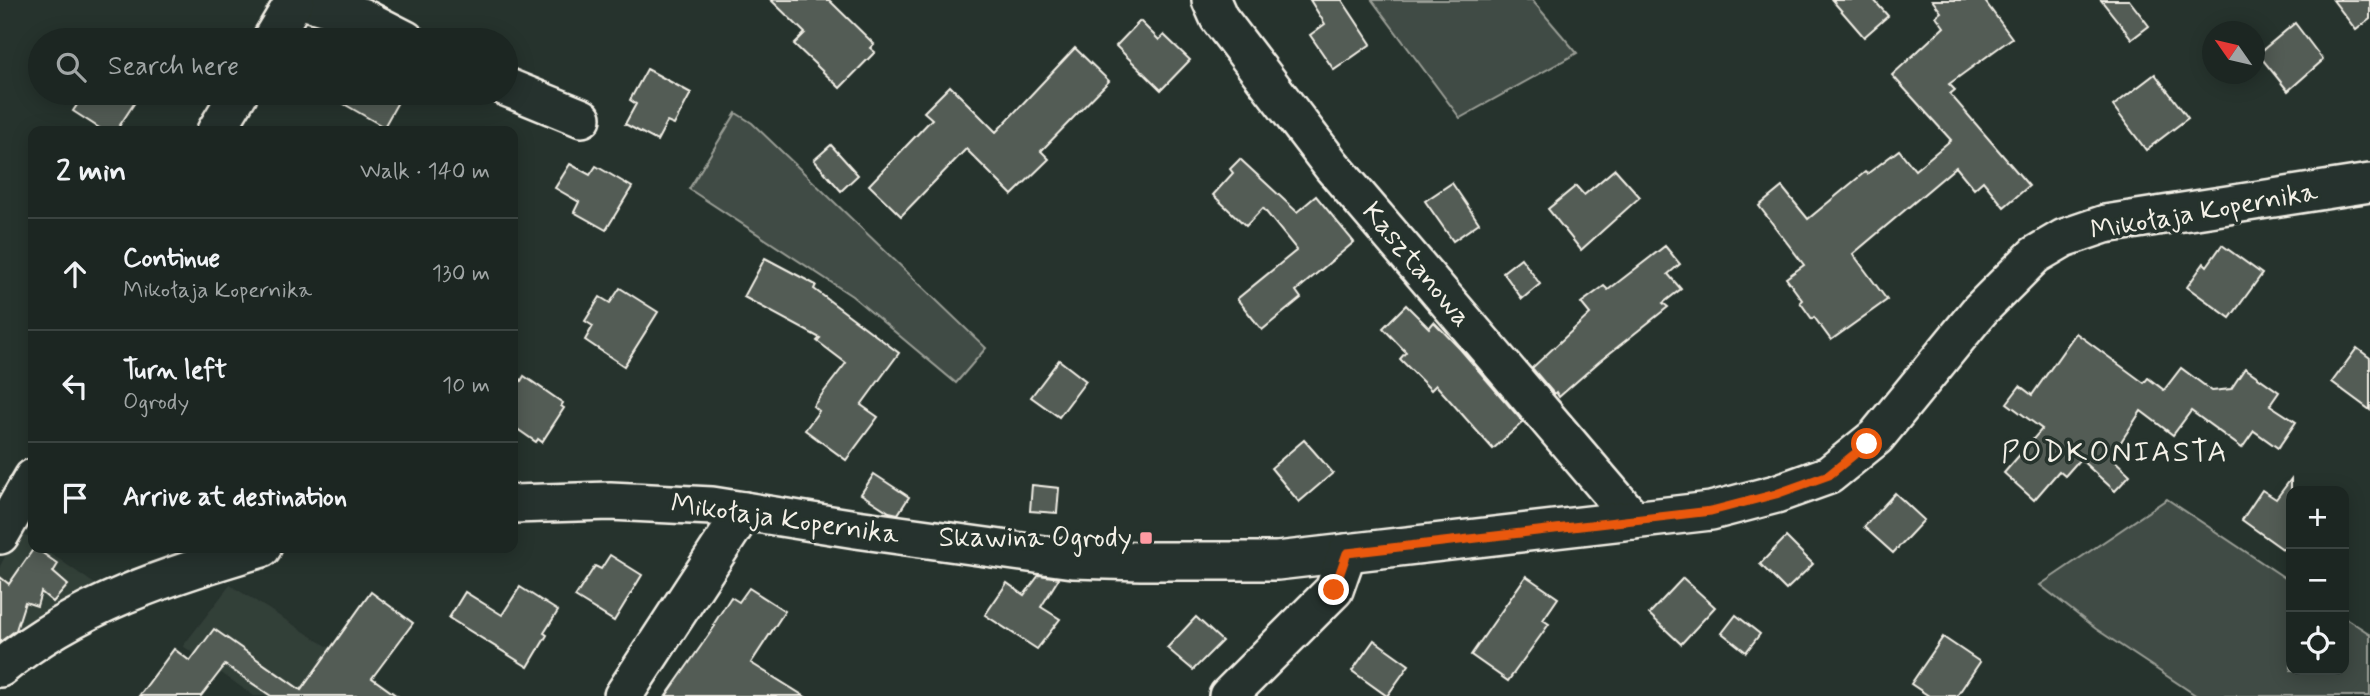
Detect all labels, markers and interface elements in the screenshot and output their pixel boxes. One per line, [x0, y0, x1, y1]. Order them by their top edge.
north arrow [2202, 21, 2265, 84]
search box [28, 28, 518, 105]
icon: search [52, 48, 90, 86]
text: Search here [108, 50, 239, 84]
text: 2 min [56, 152, 126, 191]
text: Walk · 140 m [360, 157, 490, 187]
street label: Mikołaja Kopernika [2087, 174, 2321, 250]
street label: Kasztanowa [1353, 195, 1479, 335]
text: Continue [123, 242, 220, 276]
icon: ahead [56, 255, 94, 293]
text: 130 m [432, 259, 490, 289]
text: Mikołaja Kopernika [123, 276, 312, 306]
text: Turn left [123, 354, 227, 388]
icon: left [56, 367, 94, 405]
text: 10 m [442, 371, 490, 401]
text: Ogrody [123, 388, 189, 418]
route start [1851, 428, 1882, 459]
district label: PODKONIASTA [2001, 433, 2229, 472]
icon: arrive [56, 479, 94, 517]
text: Arrive at destination [123, 481, 347, 515]
street label: Mikołaja Kopernika [668, 486, 902, 554]
map controls [2286, 486, 2349, 675]
button: + [2286, 486, 2349, 549]
place label: Skawina Ogrody [939, 520, 1132, 557]
marker: Skawina Ogrody [1138, 530, 1154, 546]
button: − [2286, 549, 2349, 612]
route end [1318, 574, 1349, 605]
button: locate [2286, 612, 2349, 675]

